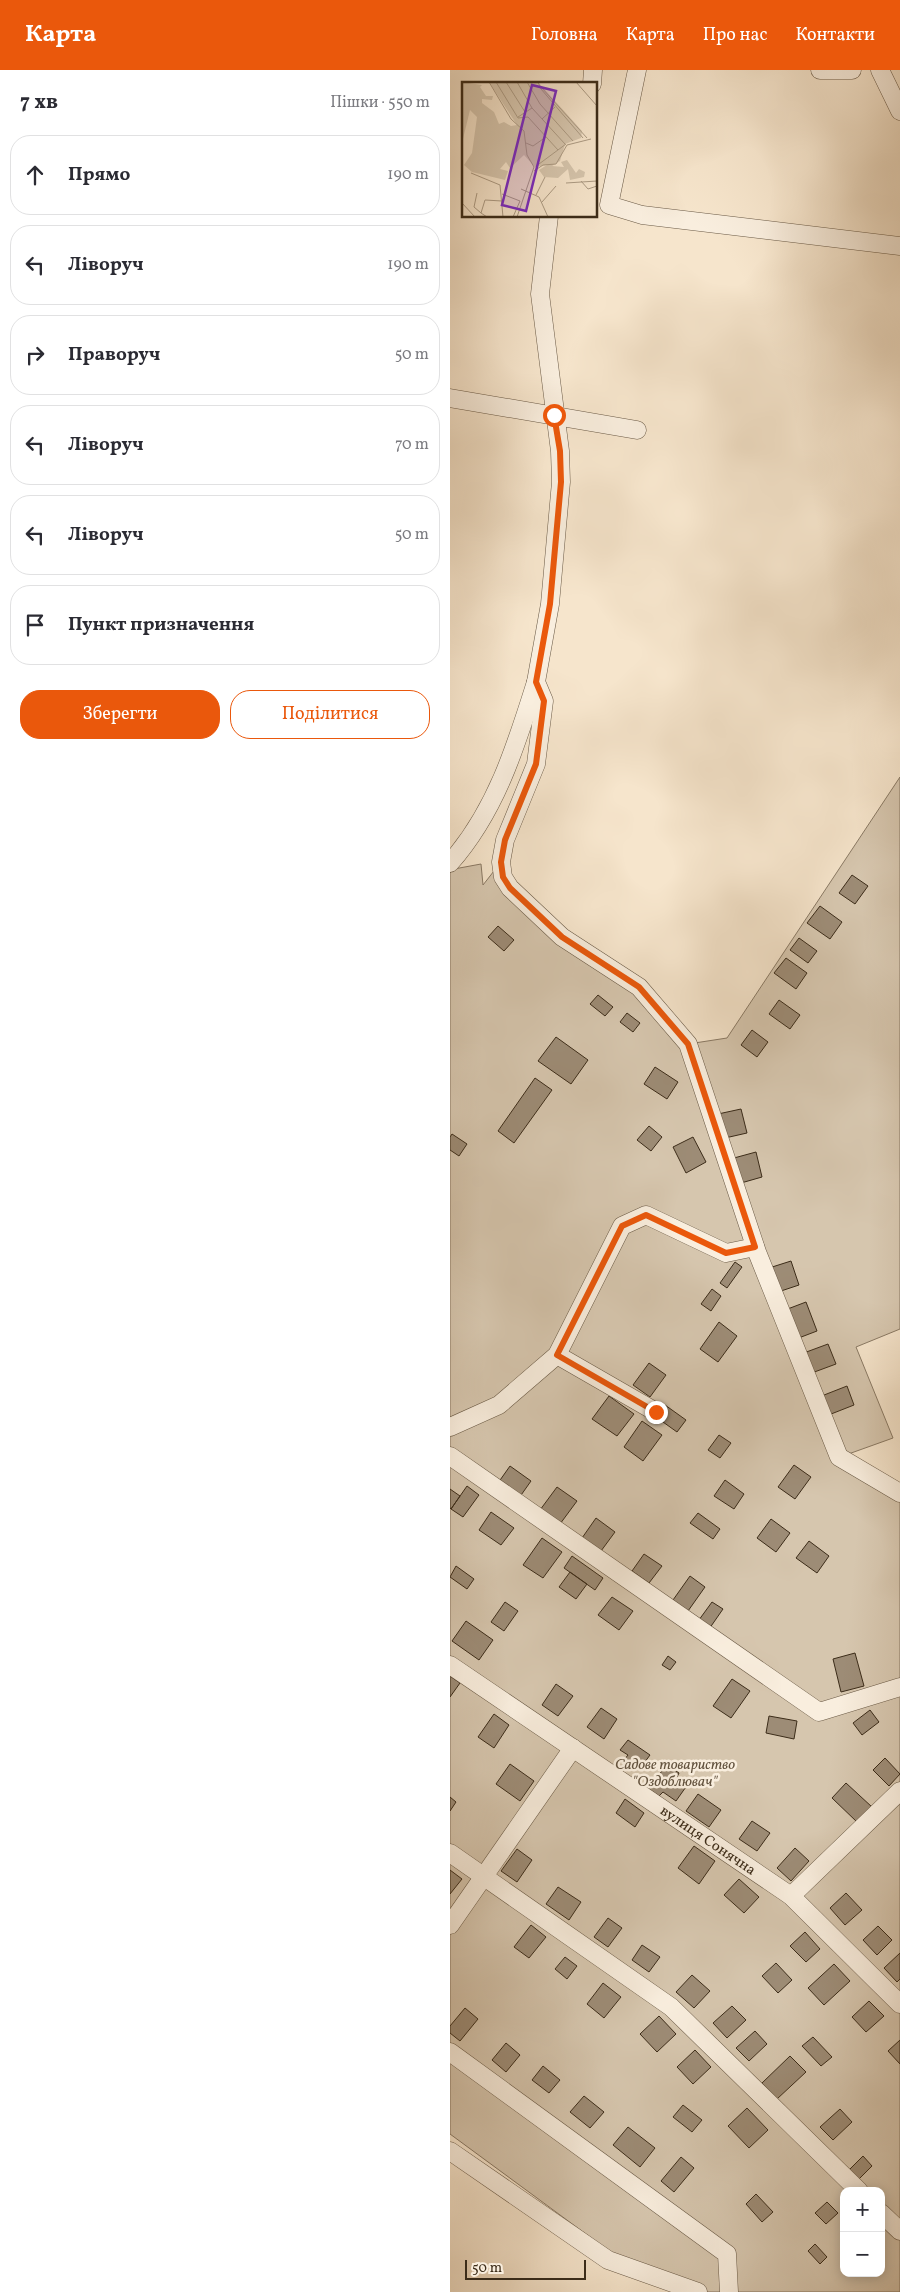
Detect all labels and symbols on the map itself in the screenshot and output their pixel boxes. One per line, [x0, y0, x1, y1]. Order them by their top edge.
inset map [462, 82, 598, 218]
route start [543, 404, 566, 427]
route end [645, 1401, 668, 1424]
park label: Садове товариство "Оздоблювач" [615, 1755, 735, 1793]
street label: вулиця Сонячна [655, 1801, 760, 1881]
scale bar [465, 2257, 586, 2280]

